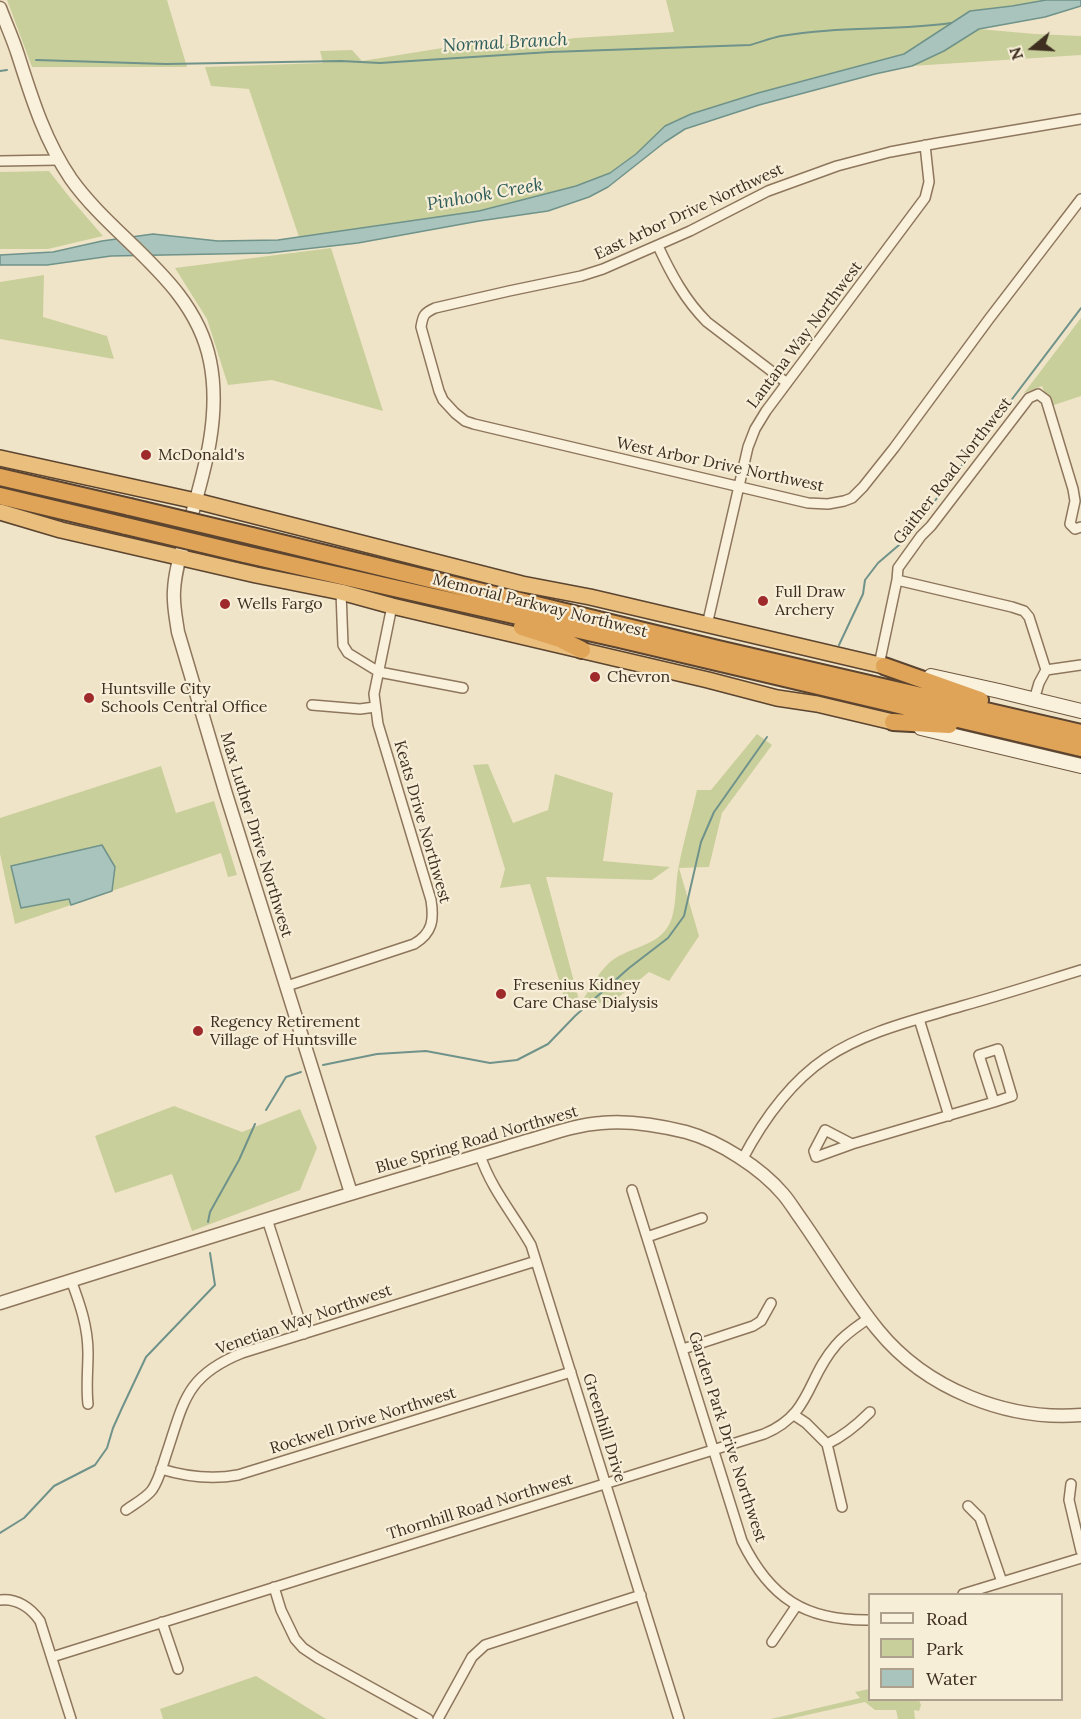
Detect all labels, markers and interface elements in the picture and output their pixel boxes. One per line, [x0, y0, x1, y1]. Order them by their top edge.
north arrow [1003, 18, 1063, 78]
water label: Normal Branch [442, 29, 568, 57]
text: N [1004, 45, 1027, 63]
street label: East Arbor Drive Northwest [592, 160, 786, 264]
water label: Pinhook Creek [425, 174, 545, 216]
street label: Lantana Way Northwest [743, 258, 867, 412]
street label: Gaither Road Northwest [890, 394, 1016, 548]
street label: West Arbor Drive Northwest [614, 434, 826, 496]
place label: McDonald's [158, 445, 245, 465]
marker: McDonald's [139, 448, 153, 462]
street label: Memorial Parkway Northwest [431, 570, 649, 642]
place label: Full Draw Archery [775, 582, 846, 620]
place label: Wells Fargo [237, 594, 323, 614]
marker: Full Draw Archery [756, 594, 770, 608]
marker: Wells Fargo [218, 597, 232, 611]
place label: Chevron [607, 667, 670, 687]
marker: Chevron [588, 670, 602, 684]
place label: Huntsville City Schools Central Office [101, 679, 267, 717]
marker: Huntsville City Schools Central Office [82, 691, 96, 705]
street label: Max Luther Drive Northwest [216, 730, 296, 940]
street label: Keats Drive Northwest [390, 738, 454, 906]
place label: Fresenius Kidney Care Chase Dialysis [513, 975, 658, 1013]
marker: Fresenius Kidney Care Chase Dialysis [494, 987, 508, 1001]
place label: Regency Retirement Village of Huntsville [210, 1012, 360, 1050]
marker: Regency Retirement Village of Huntsville [191, 1024, 205, 1038]
street label: Blue Spring Road Northwest [374, 1102, 580, 1178]
street label: Venetian Way Northwest [214, 1281, 394, 1359]
street label: Garden Park Drive Northwest [684, 1329, 770, 1545]
street label: Greenhill Drive [578, 1371, 630, 1485]
street label: Rockwell Drive Northwest [268, 1383, 458, 1459]
street label: Thornhill Road Northwest [385, 1470, 575, 1544]
legend [868, 1593, 1063, 1701]
text: Road [926, 1607, 968, 1630]
text: Park [926, 1637, 963, 1660]
text: Water [926, 1667, 977, 1690]

